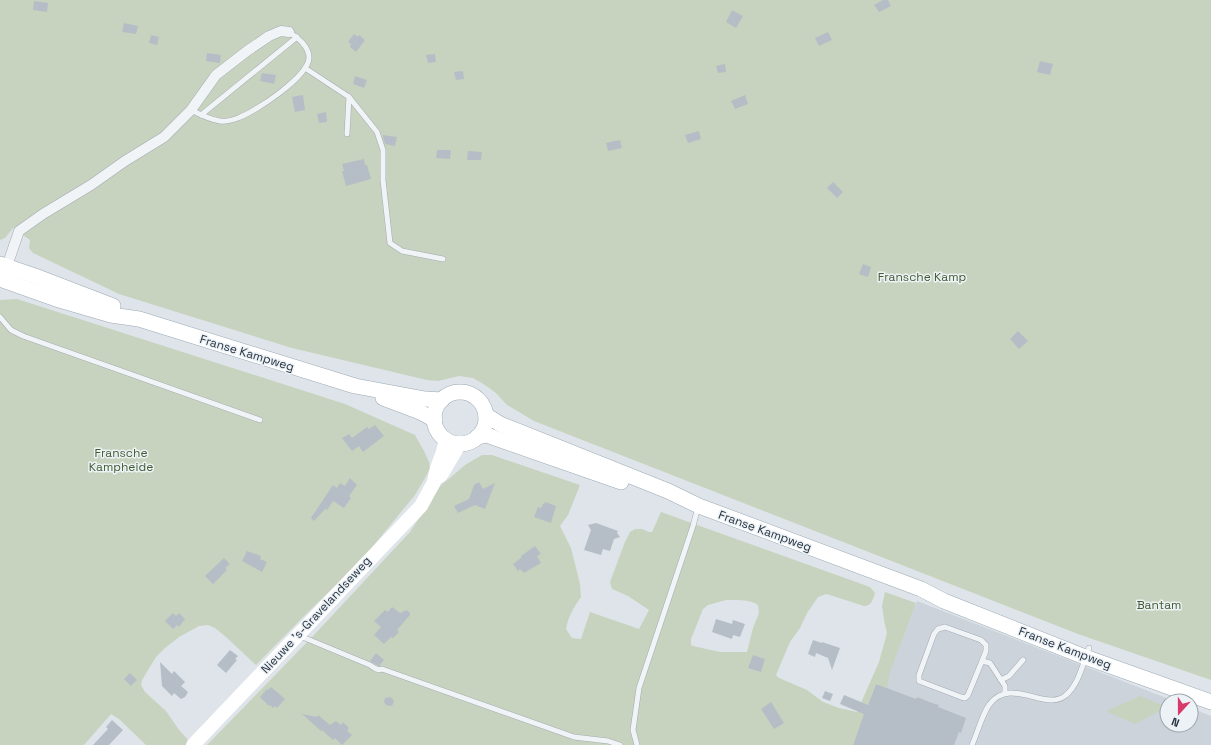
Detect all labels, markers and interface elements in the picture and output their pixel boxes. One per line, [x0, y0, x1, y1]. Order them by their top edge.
park label: Fransche Kamp [878, 269, 966, 285]
street label: Franse Kampweg [198, 331, 296, 375]
park label: Fransche Kampheide [89, 445, 153, 475]
street label: Franse Kampweg [716, 507, 814, 555]
street label: Nieuwe 's-Gravelandseweg [257, 553, 375, 677]
park label: Bantam [1137, 597, 1181, 613]
street label: Franse Kampweg [1016, 623, 1114, 673]
north arrow [1159, 693, 1199, 733]
text: N [1169, 714, 1181, 730]

